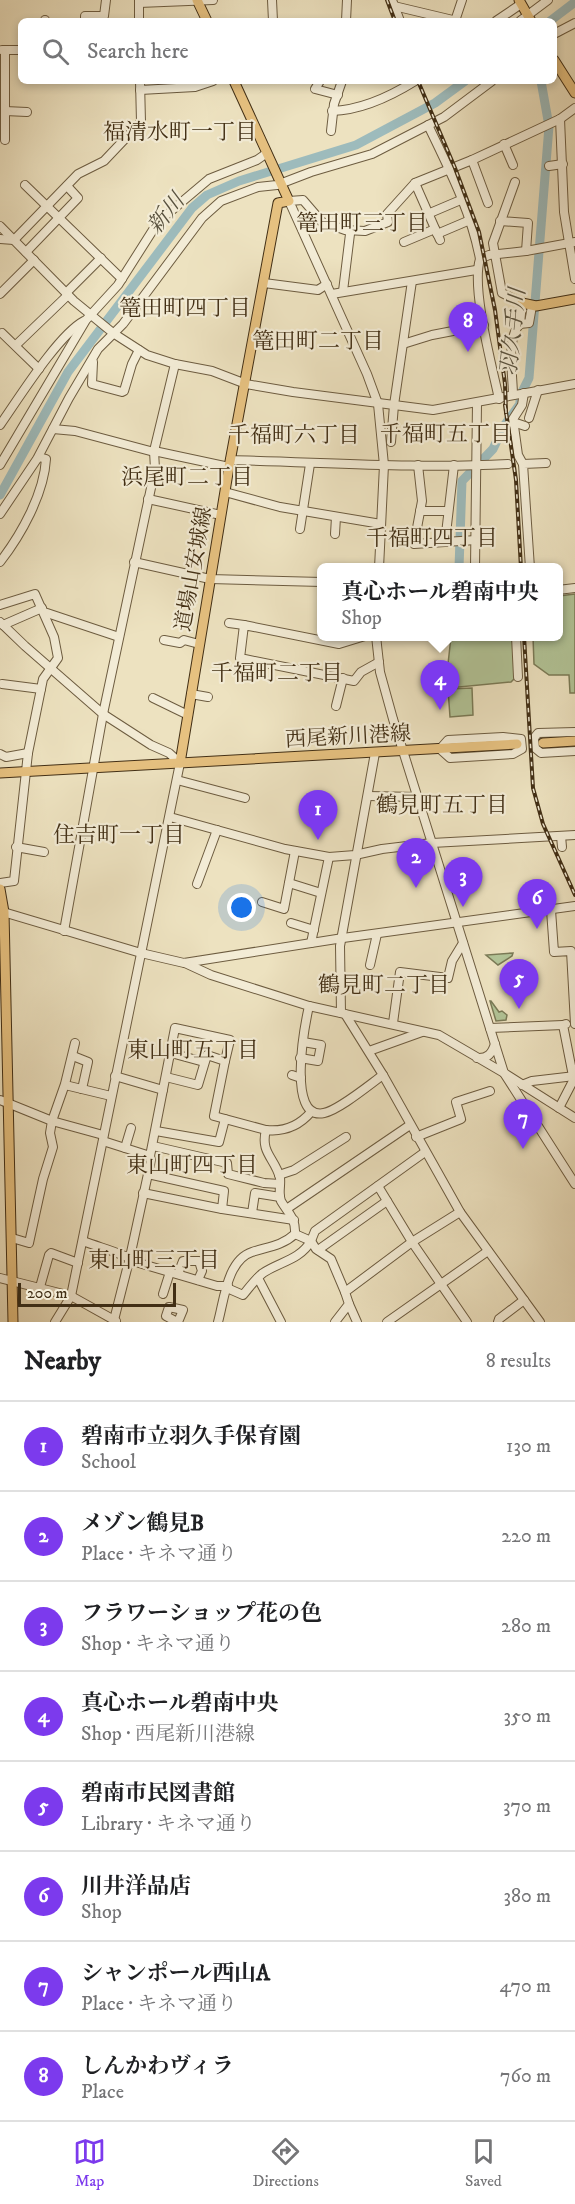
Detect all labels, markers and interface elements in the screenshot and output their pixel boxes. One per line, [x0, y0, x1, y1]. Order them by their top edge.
search box [18, 18, 557, 84]
icon: search [39, 35, 72, 68]
text: Search here [87, 38, 189, 65]
district label: 福清水町一丁目 [103, 119, 257, 146]
water label: 新川 [142, 187, 192, 240]
district label: 篭田町三丁目 [296, 210, 428, 237]
water label: 羽久手川 [495, 285, 532, 377]
district label: 篭田町四丁目 [119, 295, 251, 322]
pin: 8 [448, 302, 488, 352]
district label: 篭田町二丁目 [252, 328, 384, 355]
district label: 千福町五丁目 [380, 421, 512, 448]
district label: 千福町六丁目 [228, 422, 360, 449]
district label: 浜尾町二丁目 [121, 464, 253, 491]
street label: 道場山安城線 [170, 505, 218, 633]
district label: 千福町四丁目 [366, 525, 498, 552]
popup [317, 563, 563, 641]
text: 真心ホール碧南中央 [341, 579, 539, 606]
text: Shop [341, 606, 382, 631]
district label: 千福町二丁目 [211, 660, 343, 687]
pin: 4 [420, 660, 460, 710]
street label: 西尾新川港線 [284, 721, 412, 753]
pin: 1 [298, 790, 338, 840]
district label: 鶴見町五丁目 [376, 792, 508, 819]
district label: 住吉町一丁目 [53, 822, 185, 849]
pin: 2 [396, 838, 436, 888]
pin: 3 [444, 858, 482, 907]
pin: 6 [518, 880, 556, 929]
your location [227, 893, 256, 922]
pin: 5 [500, 960, 538, 1009]
district label: 鶴見町二丁目 [318, 972, 450, 999]
district label: 東山町五丁目 [127, 1037, 259, 1064]
pin: 7 [504, 1100, 542, 1149]
district label: 東山町四丁目 [126, 1152, 258, 1179]
district label: 東山町三丁目 [88, 1247, 220, 1274]
scale bar [18, 1280, 176, 1308]
text: 200 m [27, 1283, 68, 1303]
text: Nearby [24, 1345, 101, 1378]
text: 8 results [486, 1349, 551, 1374]
text: 碧南市立羽久手保育園 [81, 1423, 301, 1450]
text: 1 [40, 1434, 47, 1459]
text: 130 m [506, 1434, 551, 1459]
text: School [81, 1450, 136, 1475]
text: メゾン鶴見B [81, 1510, 204, 1537]
text: 2 [39, 1524, 48, 1549]
text: 220 m [501, 1524, 551, 1549]
text: Place · キネマ通り [81, 1542, 237, 1567]
text: フラワーショップ花の色 [81, 1600, 322, 1627]
text: 3 [40, 1614, 47, 1639]
text: 280 m [501, 1614, 551, 1639]
text: Shop · キネマ通り [81, 1632, 235, 1657]
text: 真心ホール碧南中央 [81, 1690, 279, 1717]
text: 4 [38, 1704, 49, 1729]
text: 350 m [504, 1704, 551, 1729]
text: Shop · 西尾新川港線 [81, 1722, 255, 1747]
text: 碧南市民図書館 [81, 1780, 235, 1807]
text: 5 [39, 1794, 48, 1819]
text: 370 m [503, 1794, 551, 1819]
text: Library · キネマ通り [81, 1812, 256, 1837]
text: 川井洋品店 [81, 1873, 191, 1900]
text: 6 [38, 1884, 49, 1909]
text: 380 m [503, 1884, 551, 1909]
text: Shop [81, 1900, 122, 1925]
text: シャンポール西山A [81, 1960, 270, 1987]
text: 7 [38, 1974, 49, 1999]
text: 470 m [500, 1974, 551, 1999]
text: Place · キネマ通り [81, 1992, 237, 2017]
text: しんかわヴィラ [81, 2053, 234, 2080]
text: 8 [38, 2064, 49, 2089]
text: 760 m [500, 2064, 551, 2089]
text: Place [81, 2080, 124, 2105]
tab: Map [73, 2135, 106, 2191]
tab: Directions [252, 2135, 319, 2191]
tab: Saved [465, 2135, 502, 2191]

